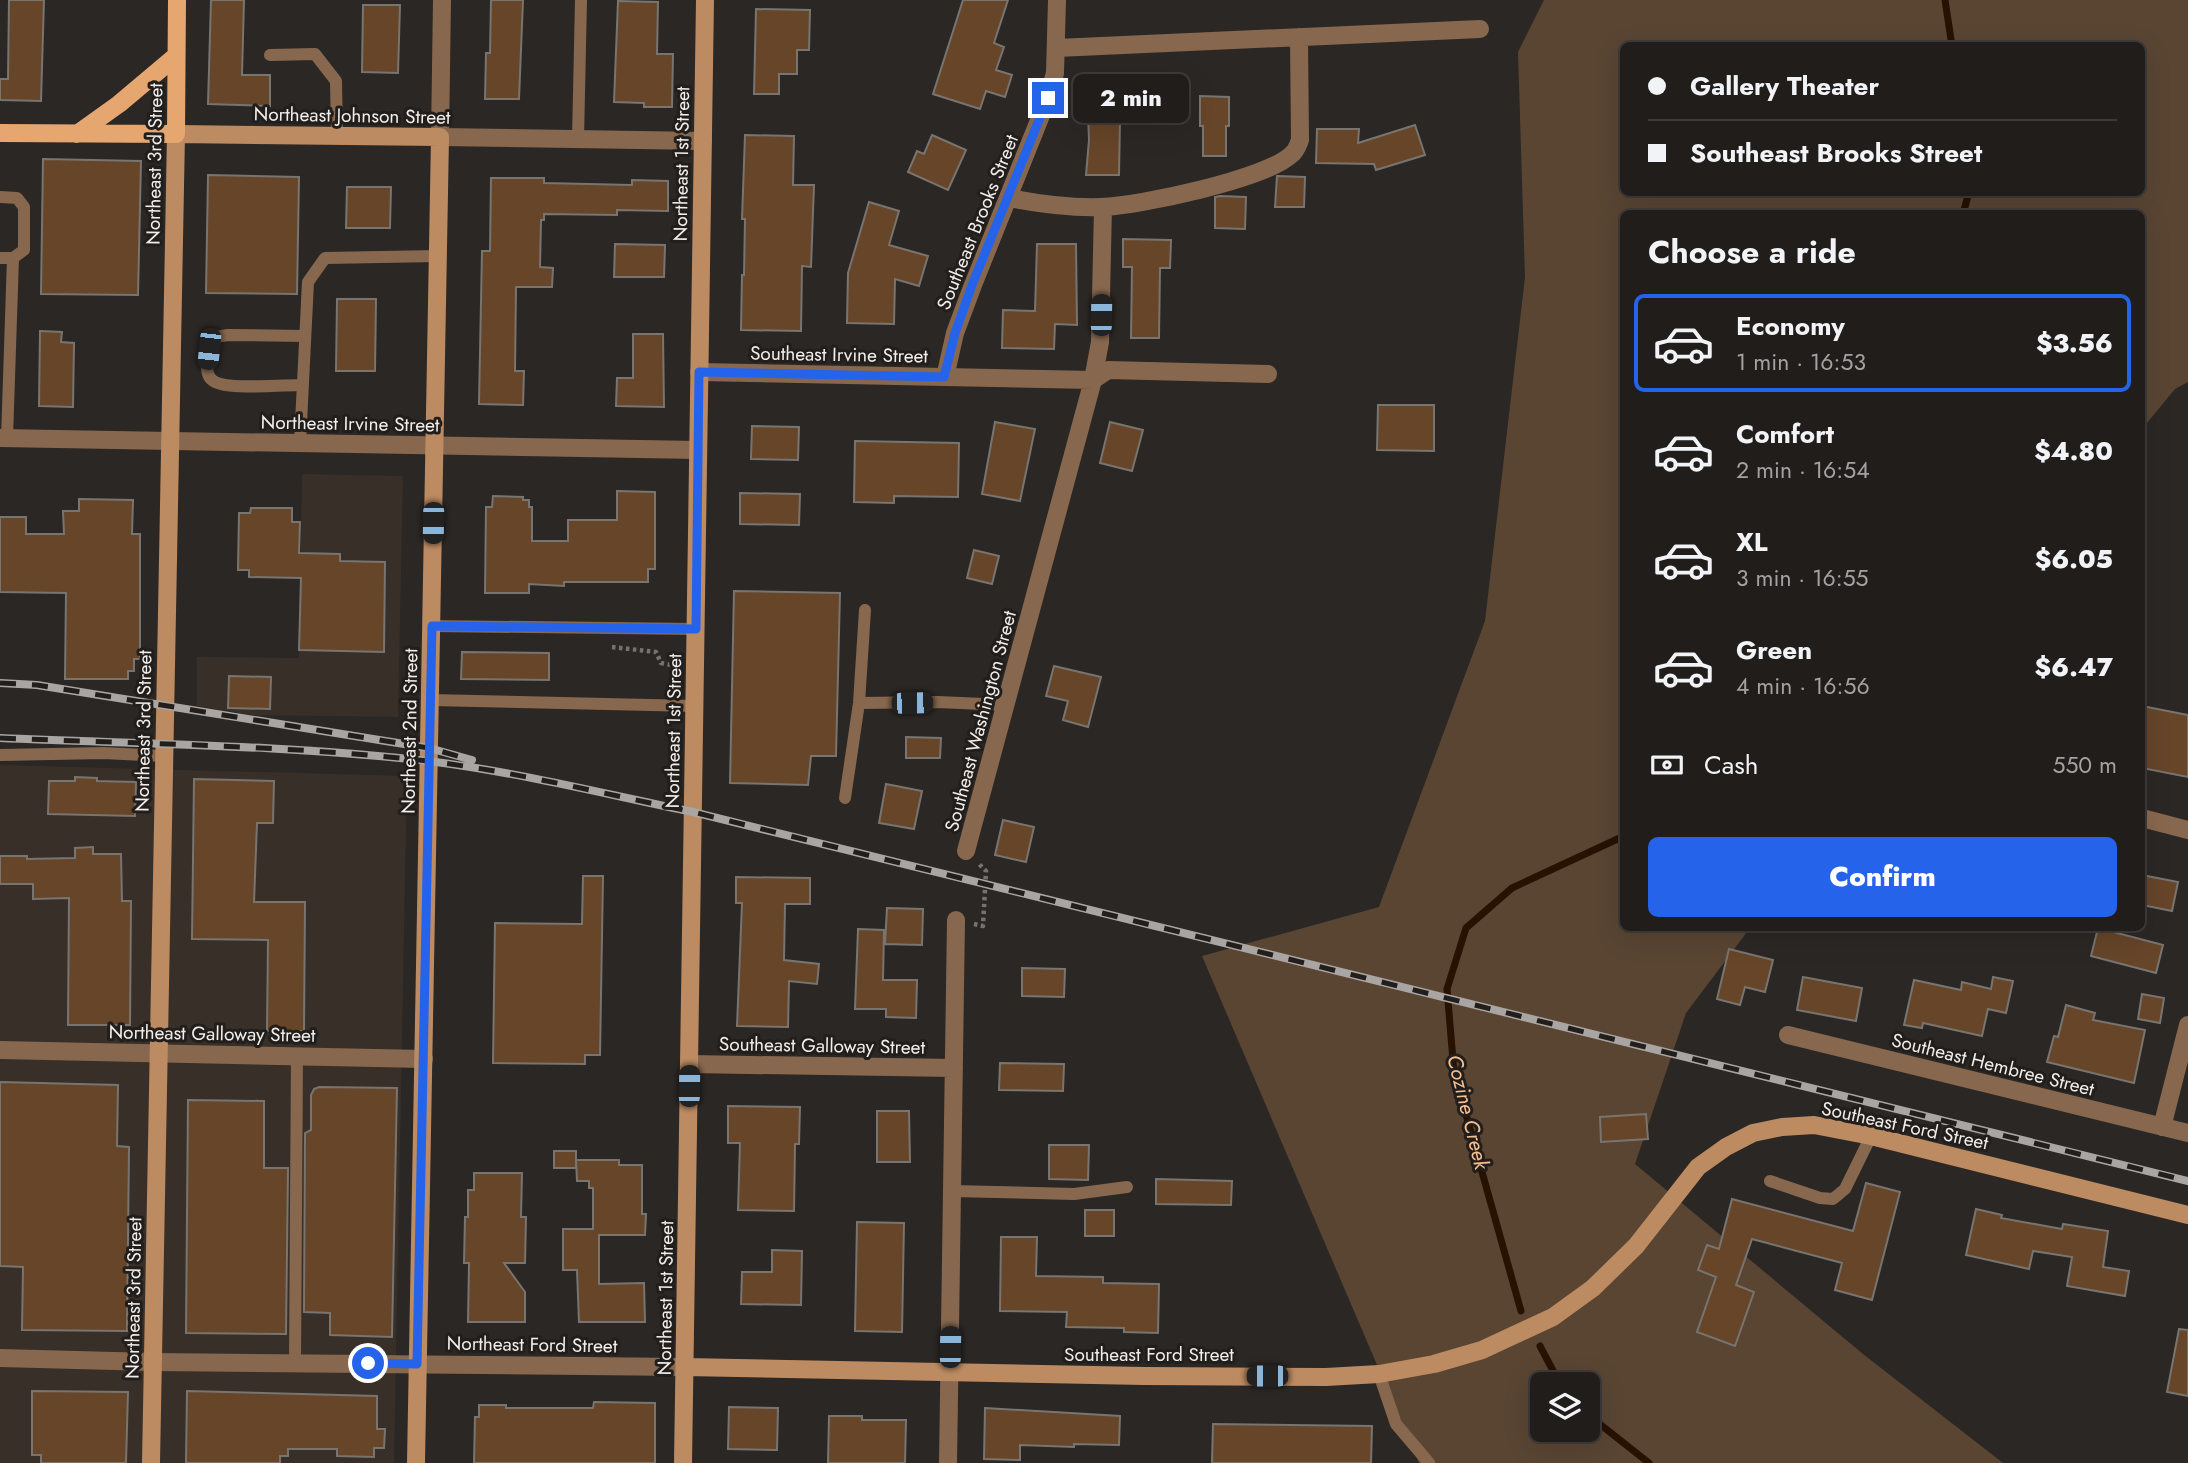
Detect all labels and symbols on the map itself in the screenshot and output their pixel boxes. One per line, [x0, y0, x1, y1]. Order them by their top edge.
callout: 2 min [1072, 74, 1188, 122]
street label: Northeast 3rd Street [140, 82, 169, 245]
route end [1032, 82, 1064, 114]
street label: Northeast 1st Street [667, 86, 696, 242]
street label: Northeast Johnson Street [253, 100, 451, 131]
street label: Southeast Brooks Street [930, 130, 1025, 314]
car [1091, 294, 1112, 336]
car [197, 327, 222, 371]
street label: Southeast Irvine Street [750, 339, 929, 370]
street label: Northeast Irvine Street [260, 408, 440, 439]
car [423, 502, 444, 544]
street label: Southeast Washington Street [938, 607, 1023, 835]
street label: Northeast 2nd Street [395, 648, 424, 814]
street label: Northeast 3rd Street [129, 649, 158, 812]
street label: Northeast 1st Street [659, 653, 688, 809]
car [891, 692, 934, 714]
street label: Northeast Galloway Street [108, 1018, 316, 1049]
street label: Southeast Hembree Street [1889, 1026, 2097, 1103]
street label: Southeast Galloway Street [719, 1030, 926, 1061]
water label: Cozine Creek [1439, 1051, 1497, 1174]
car [679, 1065, 700, 1107]
street label: Southeast Ford Street [1819, 1095, 1991, 1156]
street label: Northeast 3rd Street [119, 1216, 148, 1379]
street label: Northeast 1st Street [651, 1220, 680, 1376]
car [940, 1326, 961, 1368]
street label: Northeast Ford Street [446, 1330, 618, 1359]
street label: Southeast Ford Street [1064, 1341, 1234, 1368]
route start [352, 1347, 384, 1379]
car [1247, 1366, 1289, 1387]

